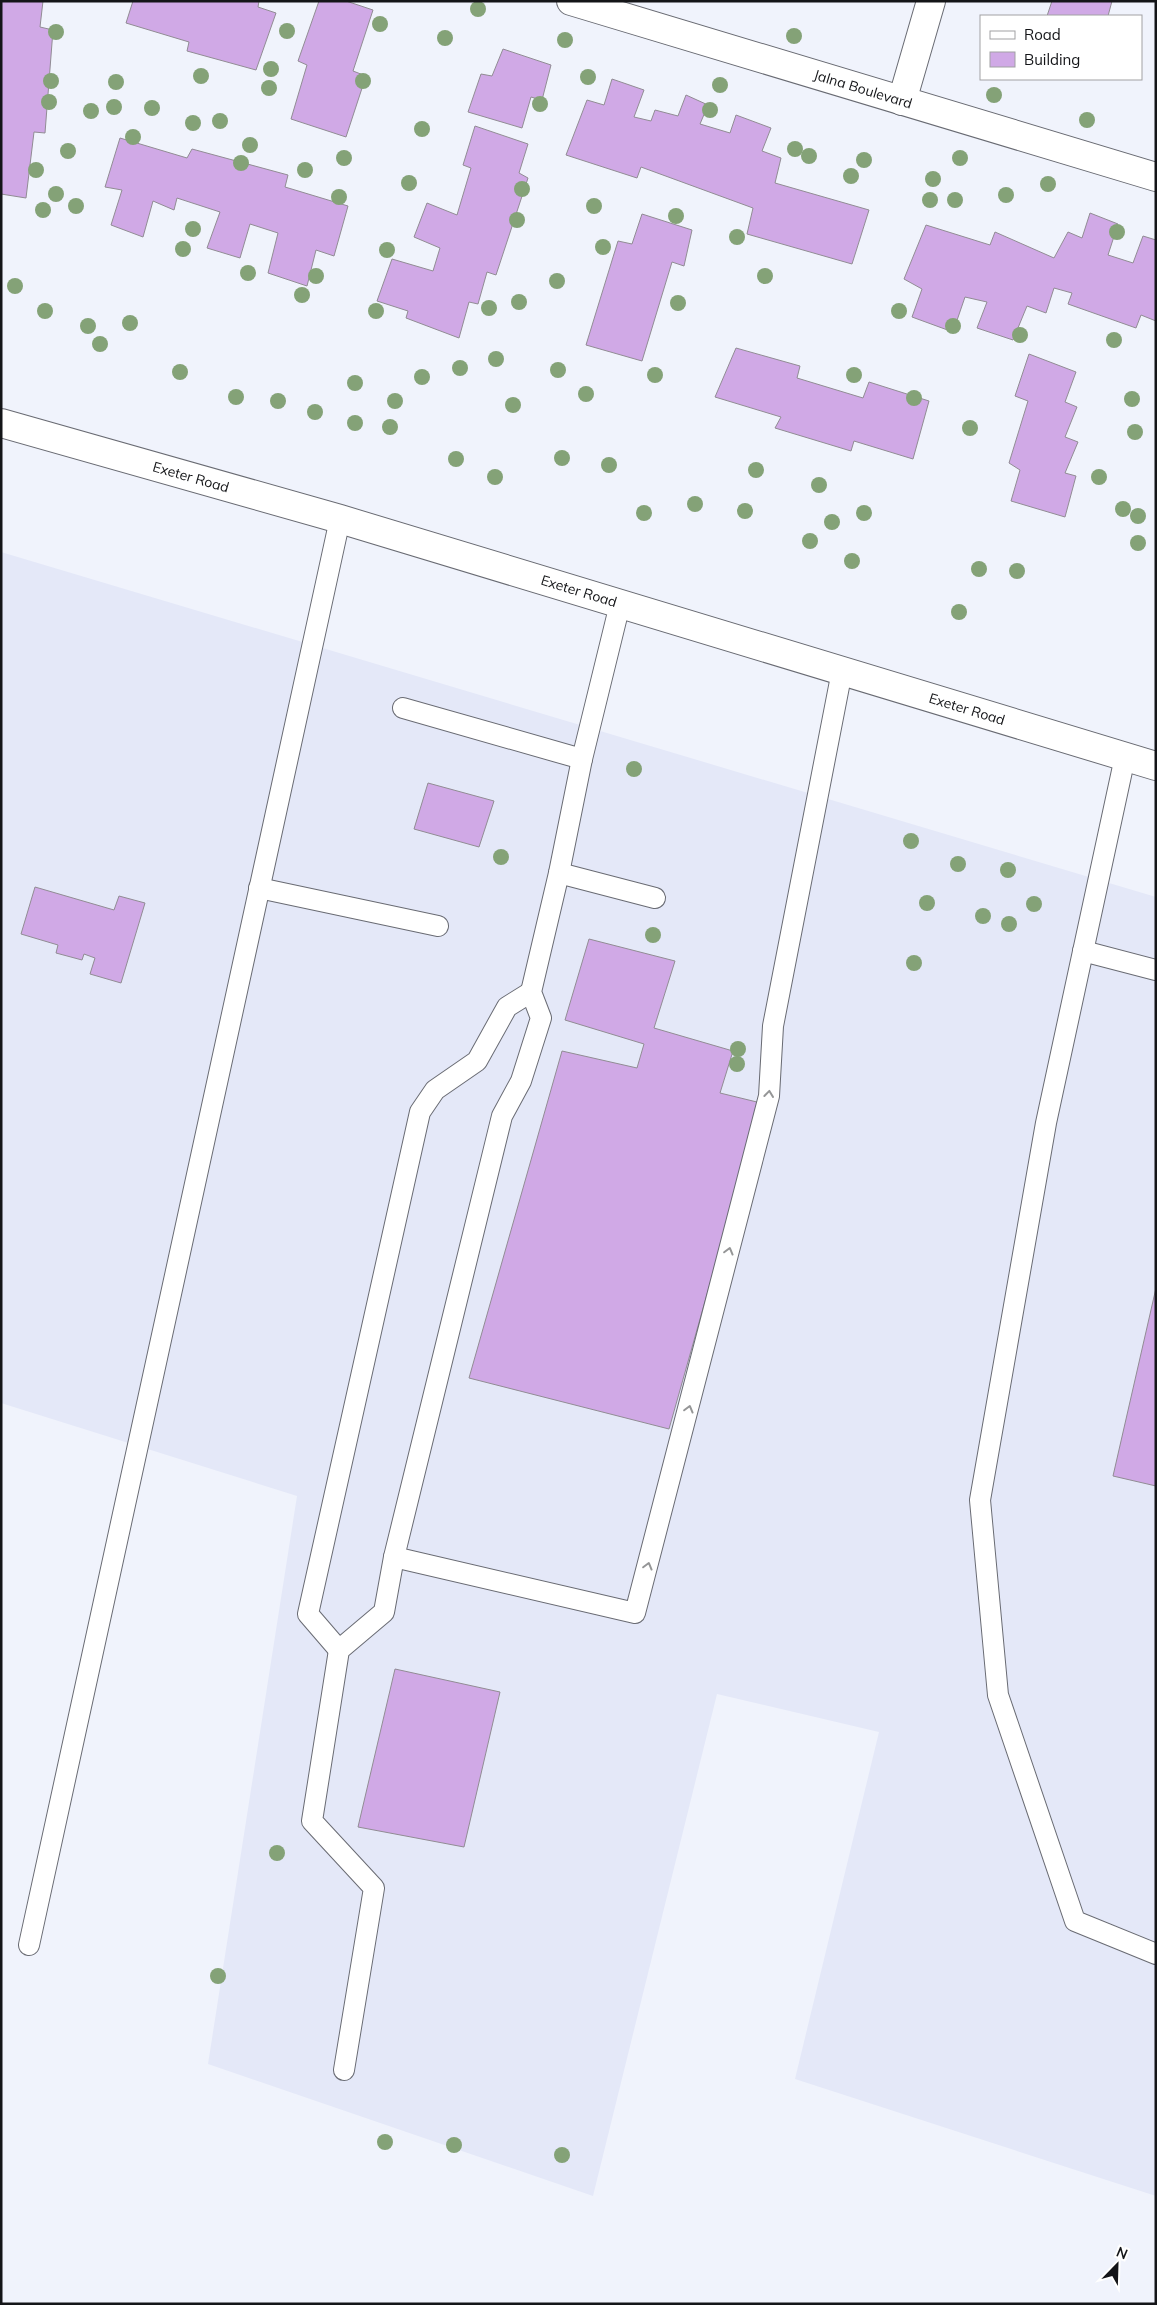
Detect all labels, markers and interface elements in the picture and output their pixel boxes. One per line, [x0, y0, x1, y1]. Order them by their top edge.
legend [980, 15, 1142, 80]
text: Road [1024, 25, 1061, 44]
text: Building [1024, 50, 1080, 69]
street label: Jalna Boulevard [812, 65, 914, 113]
street label: Exeter Road [151, 458, 231, 496]
street label: Exeter Road [539, 571, 619, 611]
street label: Exeter Road [927, 689, 1007, 729]
one-way arrow [763, 1090, 774, 1098]
one-way arrow [724, 1248, 734, 1256]
one-way arrow [683, 1405, 693, 1413]
one-way arrow [642, 1562, 653, 1571]
north arrow [1092, 2240, 1142, 2290]
text: N [1114, 2243, 1130, 2263]

